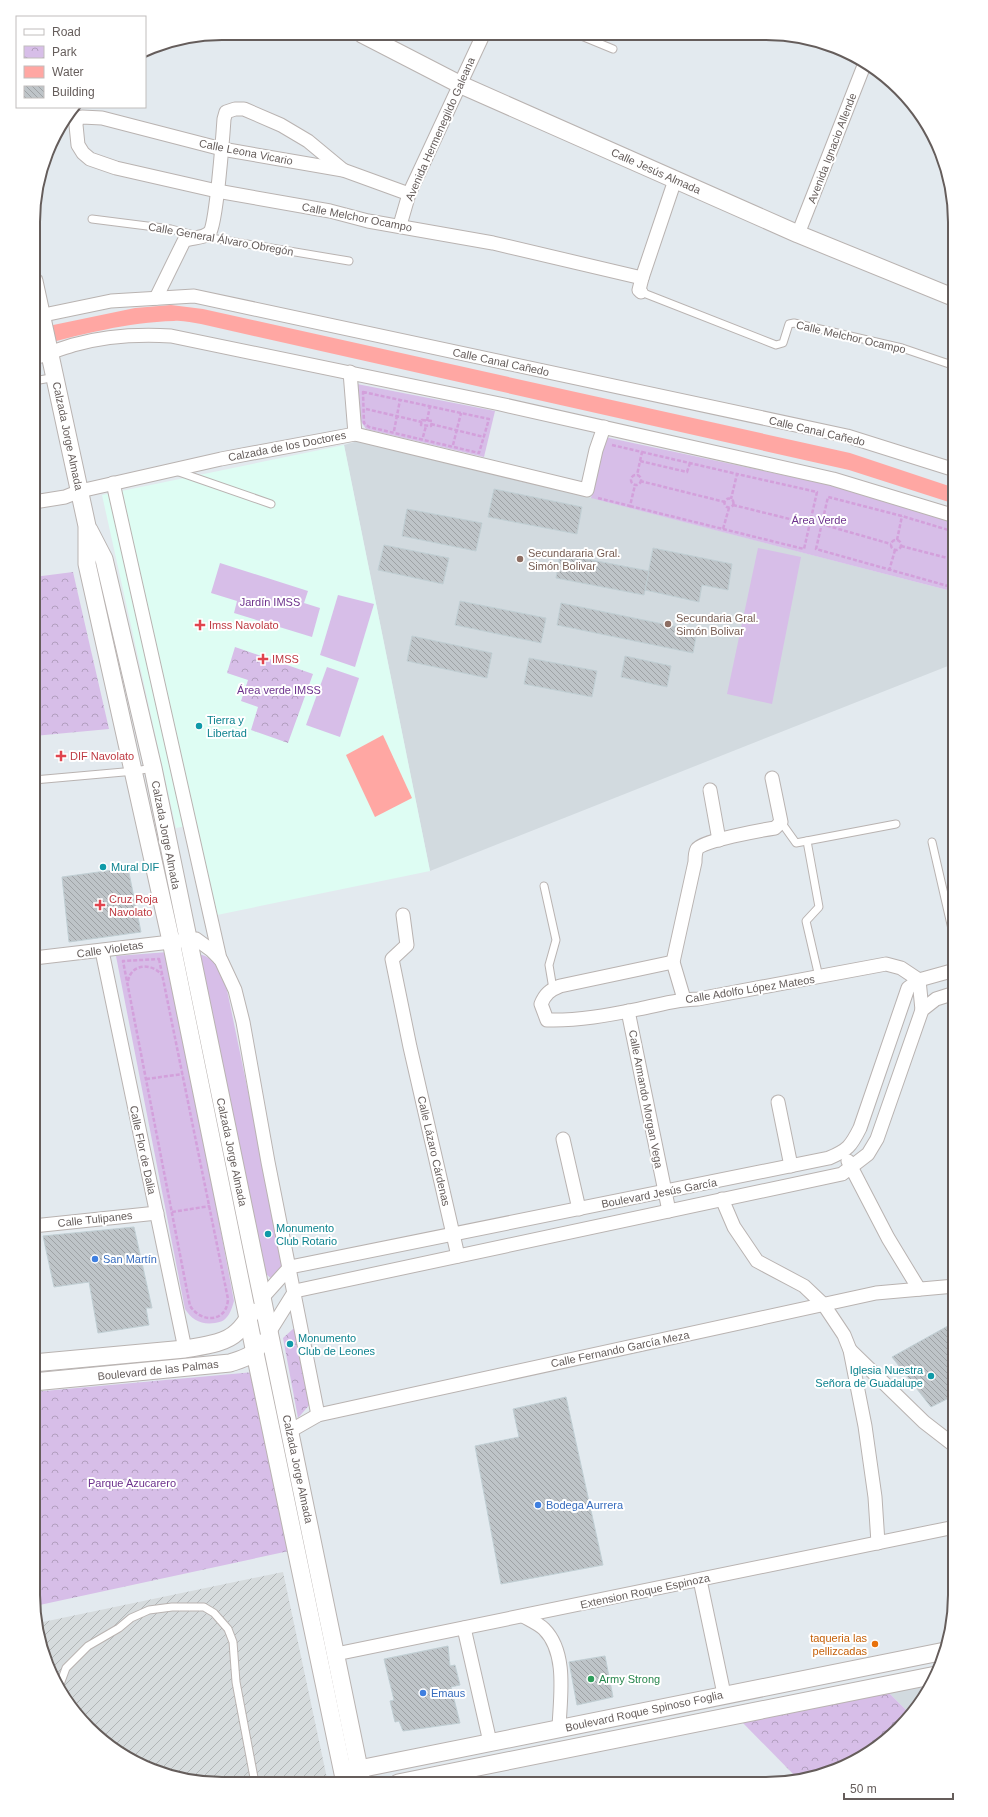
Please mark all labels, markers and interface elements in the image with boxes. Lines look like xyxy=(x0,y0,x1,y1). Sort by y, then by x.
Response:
legend xyxy=(16,16,146,108)
text: Road xyxy=(52,25,81,39)
text: Park xyxy=(52,45,78,59)
street label: Avenida Hermenegildo Galeana xyxy=(403,55,478,203)
text: Water xyxy=(52,65,84,79)
text: Building xyxy=(52,85,95,99)
street label: Avenida Ignacio Allende xyxy=(805,91,859,205)
street label: Calle Leona Vicario xyxy=(198,137,294,167)
street label: Calle Jesús Almada xyxy=(609,146,703,196)
street label: Calle Melchor Ocampo xyxy=(301,200,413,234)
street label: Calle General Álvaro Obregón xyxy=(147,220,295,258)
street label: Calle Melchor Ocampo xyxy=(795,319,907,355)
street label: Calle Canal Cañedo xyxy=(452,346,550,378)
street label: Calzada Jorge Almada xyxy=(51,381,86,492)
street label: Calle Canal Cañedo xyxy=(768,414,866,448)
street label: Calzada de los Doctores xyxy=(227,429,347,463)
park label: Área Verde xyxy=(791,514,847,526)
place label: Secundararia Gral. Simón Bolivar xyxy=(528,547,620,572)
marker: Secundararia Gral. Simón Bolivar xyxy=(515,554,525,564)
park label: Jardín IMSS xyxy=(240,596,300,608)
place label: Secundaria Gral. Simón Bolivar xyxy=(676,612,759,637)
marker: Imss Navolato xyxy=(194,619,206,631)
place label: Imss Navolato xyxy=(209,619,279,631)
marker: Secundaria Gral. Simón Bolivar xyxy=(663,619,673,629)
marker: IMSS xyxy=(257,653,269,665)
place label: IMSS xyxy=(272,653,299,665)
park label: Área verde IMSS xyxy=(237,684,321,696)
place label: Tierra y Libertad xyxy=(207,714,247,739)
marker: Tierra y Libertad xyxy=(194,721,204,731)
marker: DIF Navolato xyxy=(55,750,67,762)
place label: DIF Navolato xyxy=(70,750,134,762)
street label: Calzada Jorge Almada xyxy=(150,780,183,891)
place label: Mural DIF xyxy=(111,861,160,873)
marker: Mural DIF xyxy=(98,862,108,872)
place label: Cruz Roja Navolato xyxy=(109,893,159,918)
marker: Cruz Roja Navolato xyxy=(94,899,106,911)
street label: Calle Violetas xyxy=(76,938,145,960)
street label: Calle Adolfo López Mateos xyxy=(684,973,816,1005)
street label: Calle Armando Morgan Vega xyxy=(627,1029,665,1170)
street label: Calle Lázaro Cárdenas xyxy=(415,1095,453,1208)
street label: Calzada Jorge Almada xyxy=(215,1097,250,1208)
street label: Calle Flor de Dalia xyxy=(128,1104,158,1196)
street label: Boulevard Jesús García xyxy=(600,1176,719,1210)
street label: Calle Tulipanes xyxy=(57,1209,134,1229)
place label: Monumento Club Rotario xyxy=(276,1222,337,1247)
marker: Monumento Club Rotario xyxy=(263,1229,273,1239)
place label: San Martín xyxy=(103,1253,157,1265)
marker: San Martín xyxy=(90,1254,100,1264)
street label: Calle Fernando García Meza xyxy=(550,1328,691,1370)
place label: Monumento Club de Leones xyxy=(298,1332,376,1357)
marker: Monumento Club de Leones xyxy=(285,1339,295,1349)
street label: Boulevard de las Palmas xyxy=(97,1358,220,1382)
place label: Iglesia Nuestra Señora de Guadalupe xyxy=(815,1364,924,1389)
marker: Iglesia Nuestra Señora de Guadalupe xyxy=(926,1371,936,1381)
street label: Calzada Jorge Almada xyxy=(281,1414,316,1525)
park label: Parque Azucarero xyxy=(88,1477,176,1489)
place label: Bodega Aurrera xyxy=(546,1499,624,1511)
marker: Bodega Aurrera xyxy=(533,1500,543,1510)
street label: Extension Roque Espinoza xyxy=(579,1571,712,1611)
place label: taqueria las pellizcadas xyxy=(810,1632,867,1657)
marker: taqueria las pellizcadas xyxy=(870,1639,880,1649)
place label: Army Strong xyxy=(599,1673,660,1685)
marker: Army Strong xyxy=(586,1674,596,1684)
place label: Emaus xyxy=(431,1687,466,1699)
marker: Emaus xyxy=(418,1688,428,1698)
street label: Boulevard Roque Spinoso Foglia xyxy=(564,1688,725,1734)
scale bar xyxy=(844,1775,953,1801)
text: 50 m xyxy=(850,1782,877,1796)

